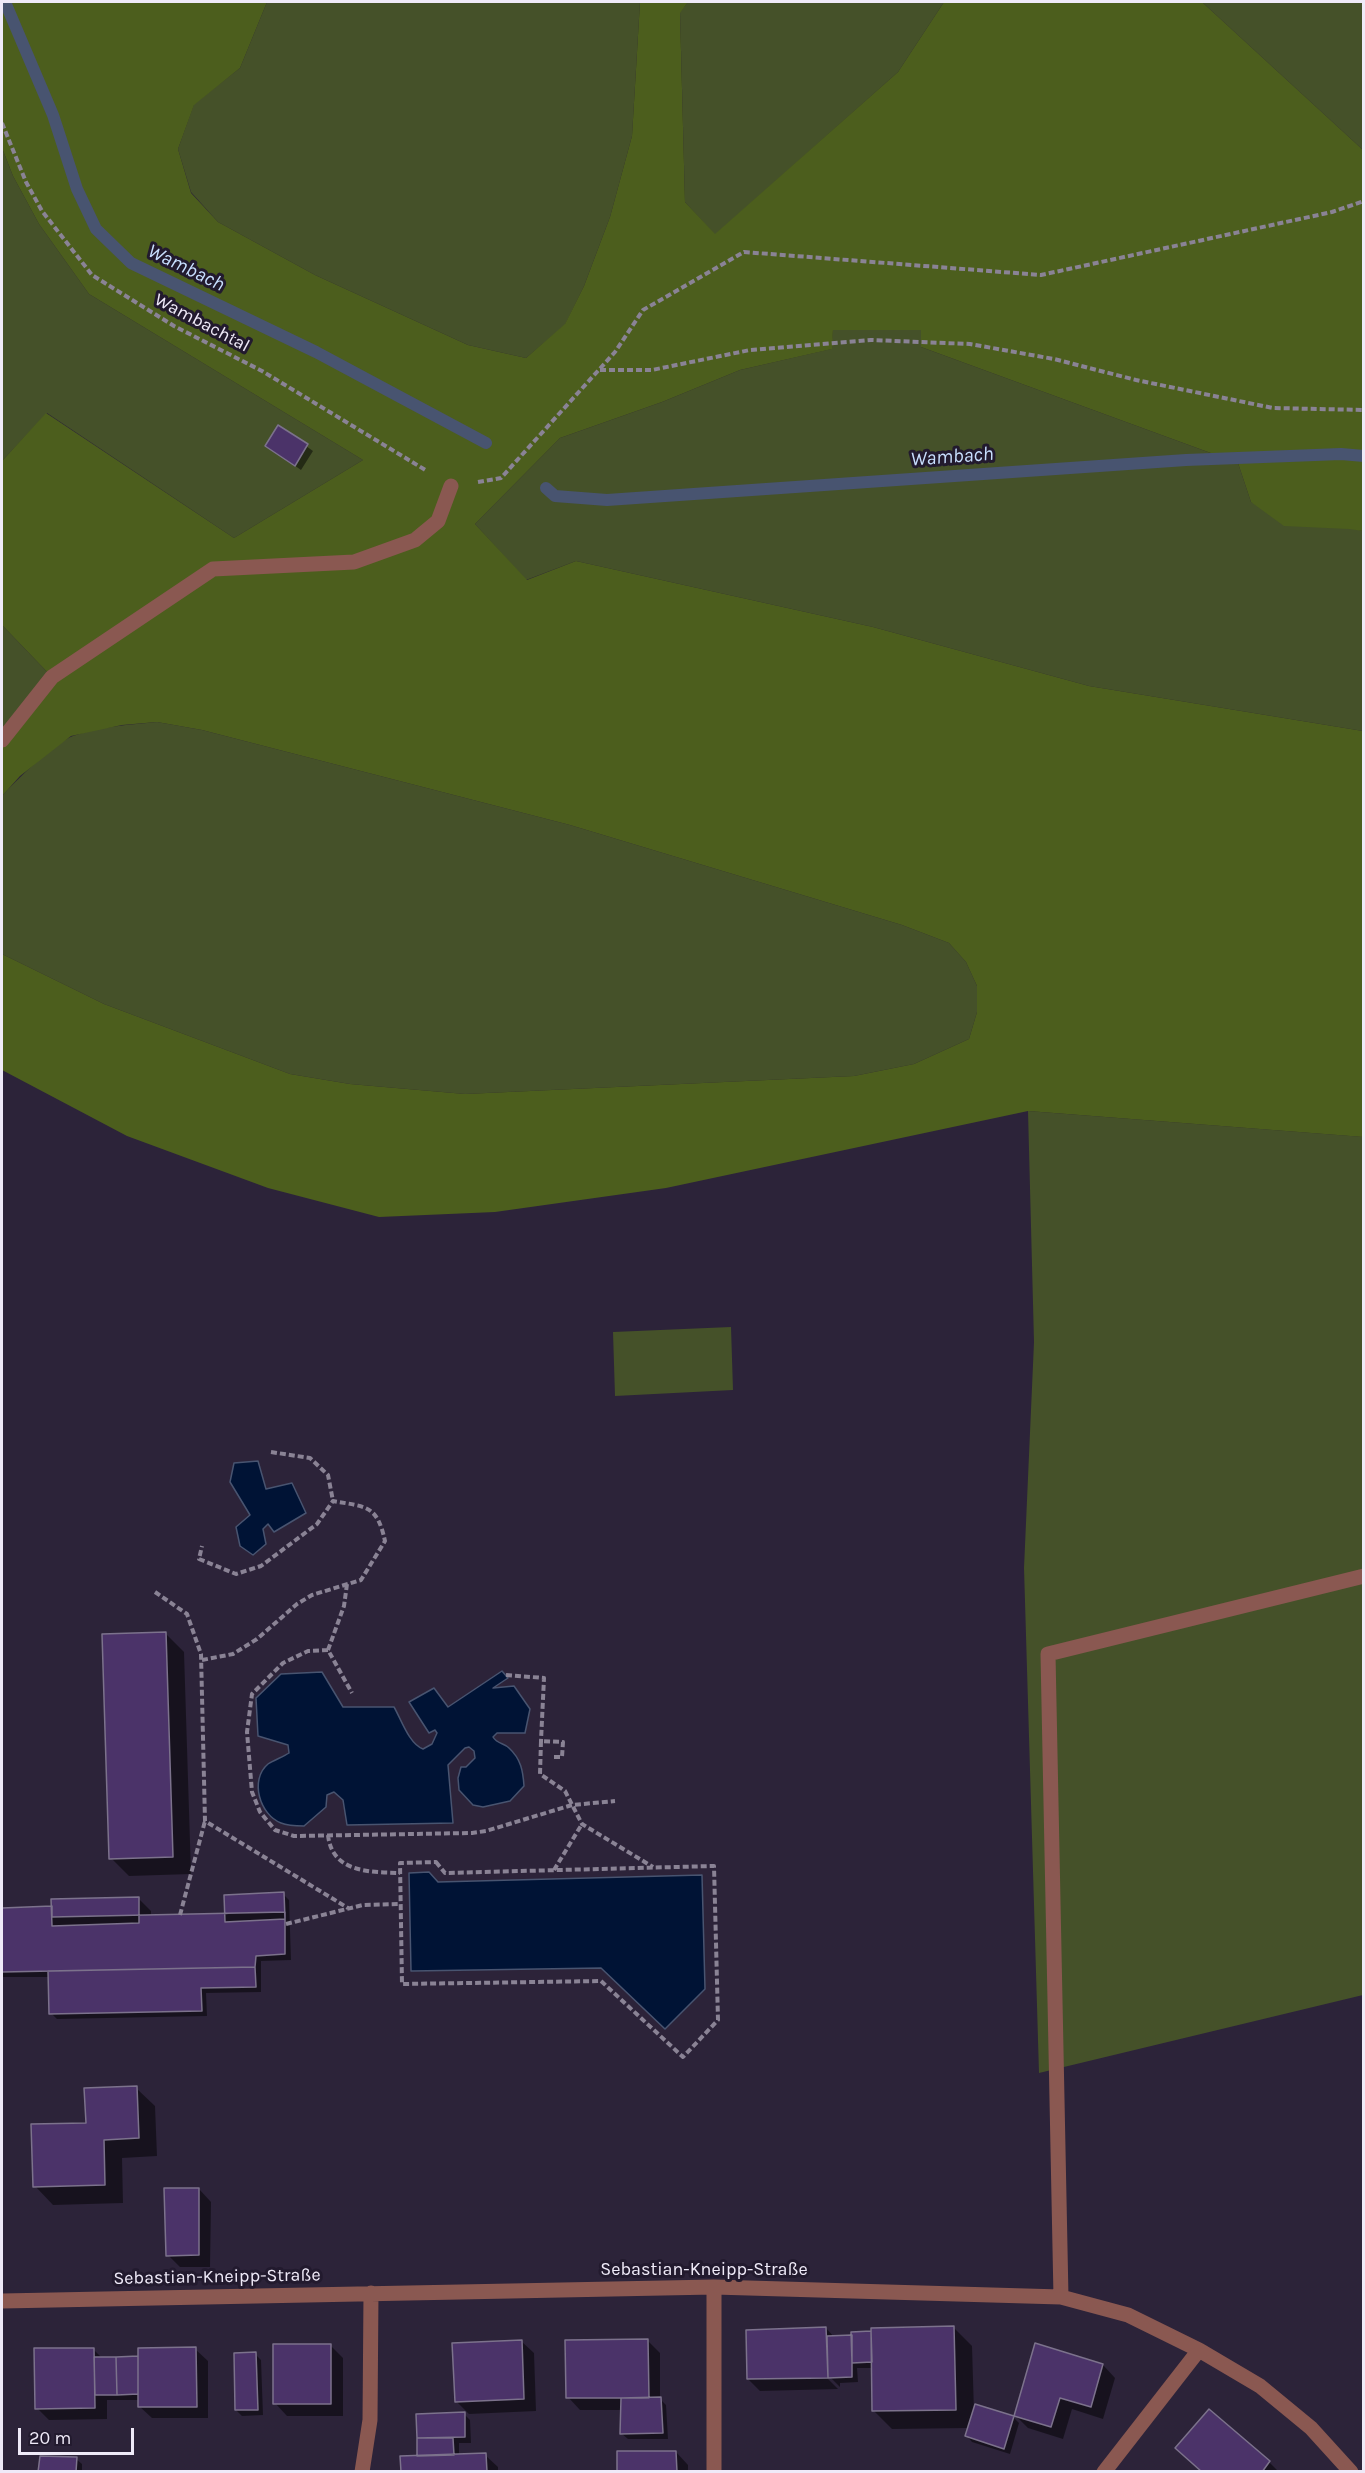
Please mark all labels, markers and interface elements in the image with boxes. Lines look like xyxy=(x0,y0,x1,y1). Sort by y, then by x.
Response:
water label: Wambach xyxy=(143,239,229,297)
street label: Wambachtal xyxy=(151,289,253,357)
water label: Wambach xyxy=(910,442,994,472)
street label: Sebastian-Kneipp-Straße xyxy=(600,2259,808,2281)
street label: Sebastian-Kneipp-Straße xyxy=(113,2264,321,2290)
scale bar xyxy=(21,2416,136,2454)
text: 20 m xyxy=(29,2427,71,2449)

